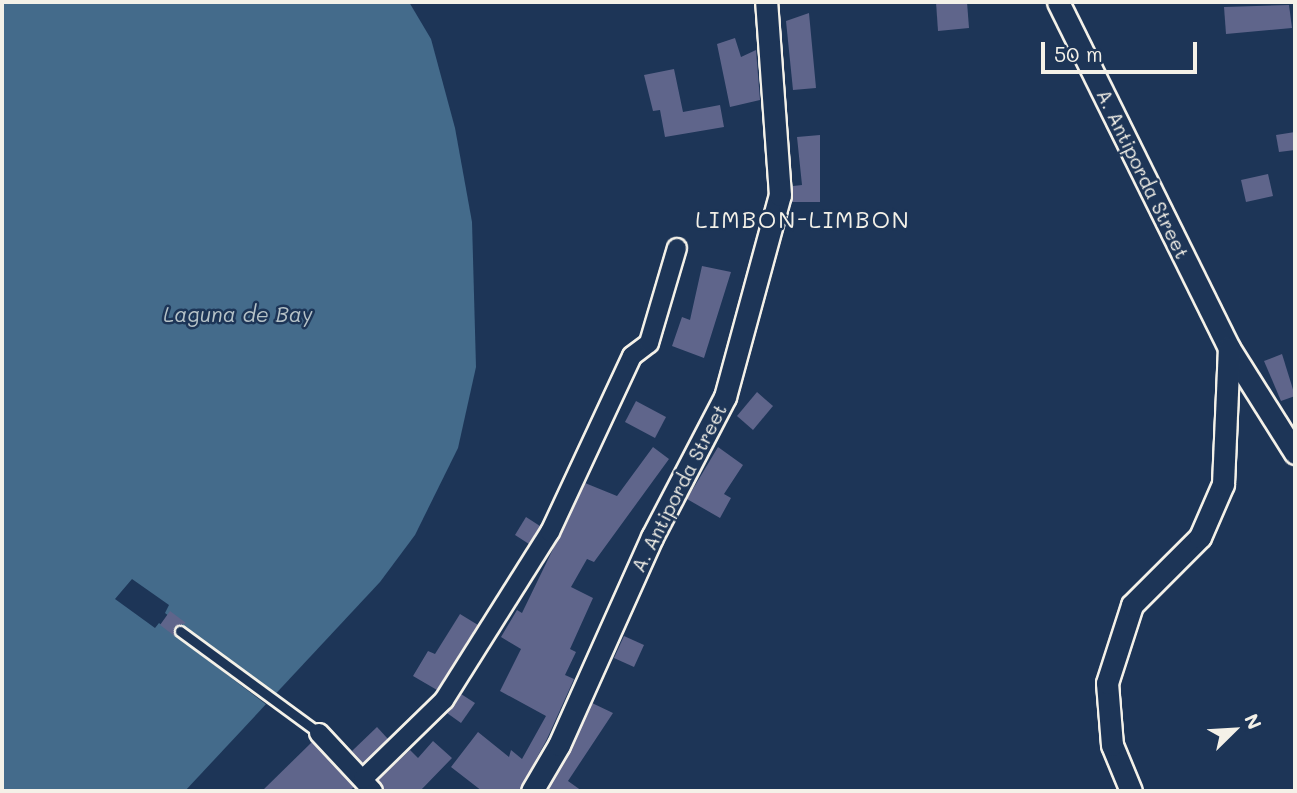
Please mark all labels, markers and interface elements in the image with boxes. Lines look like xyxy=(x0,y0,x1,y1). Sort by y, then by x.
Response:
scale bar xyxy=(1045,28,1201,72)
text: 50 m xyxy=(1054,40,1103,67)
street label: A. Antiporda Street xyxy=(1092,86,1194,262)
district label: LIMBON-LIMBON xyxy=(697,205,909,233)
water label: Laguna de Bay xyxy=(163,301,313,327)
street label: A. Antiporda Street xyxy=(627,400,731,576)
north arrow xyxy=(1199,695,1269,765)
text: N xyxy=(1239,710,1268,733)

